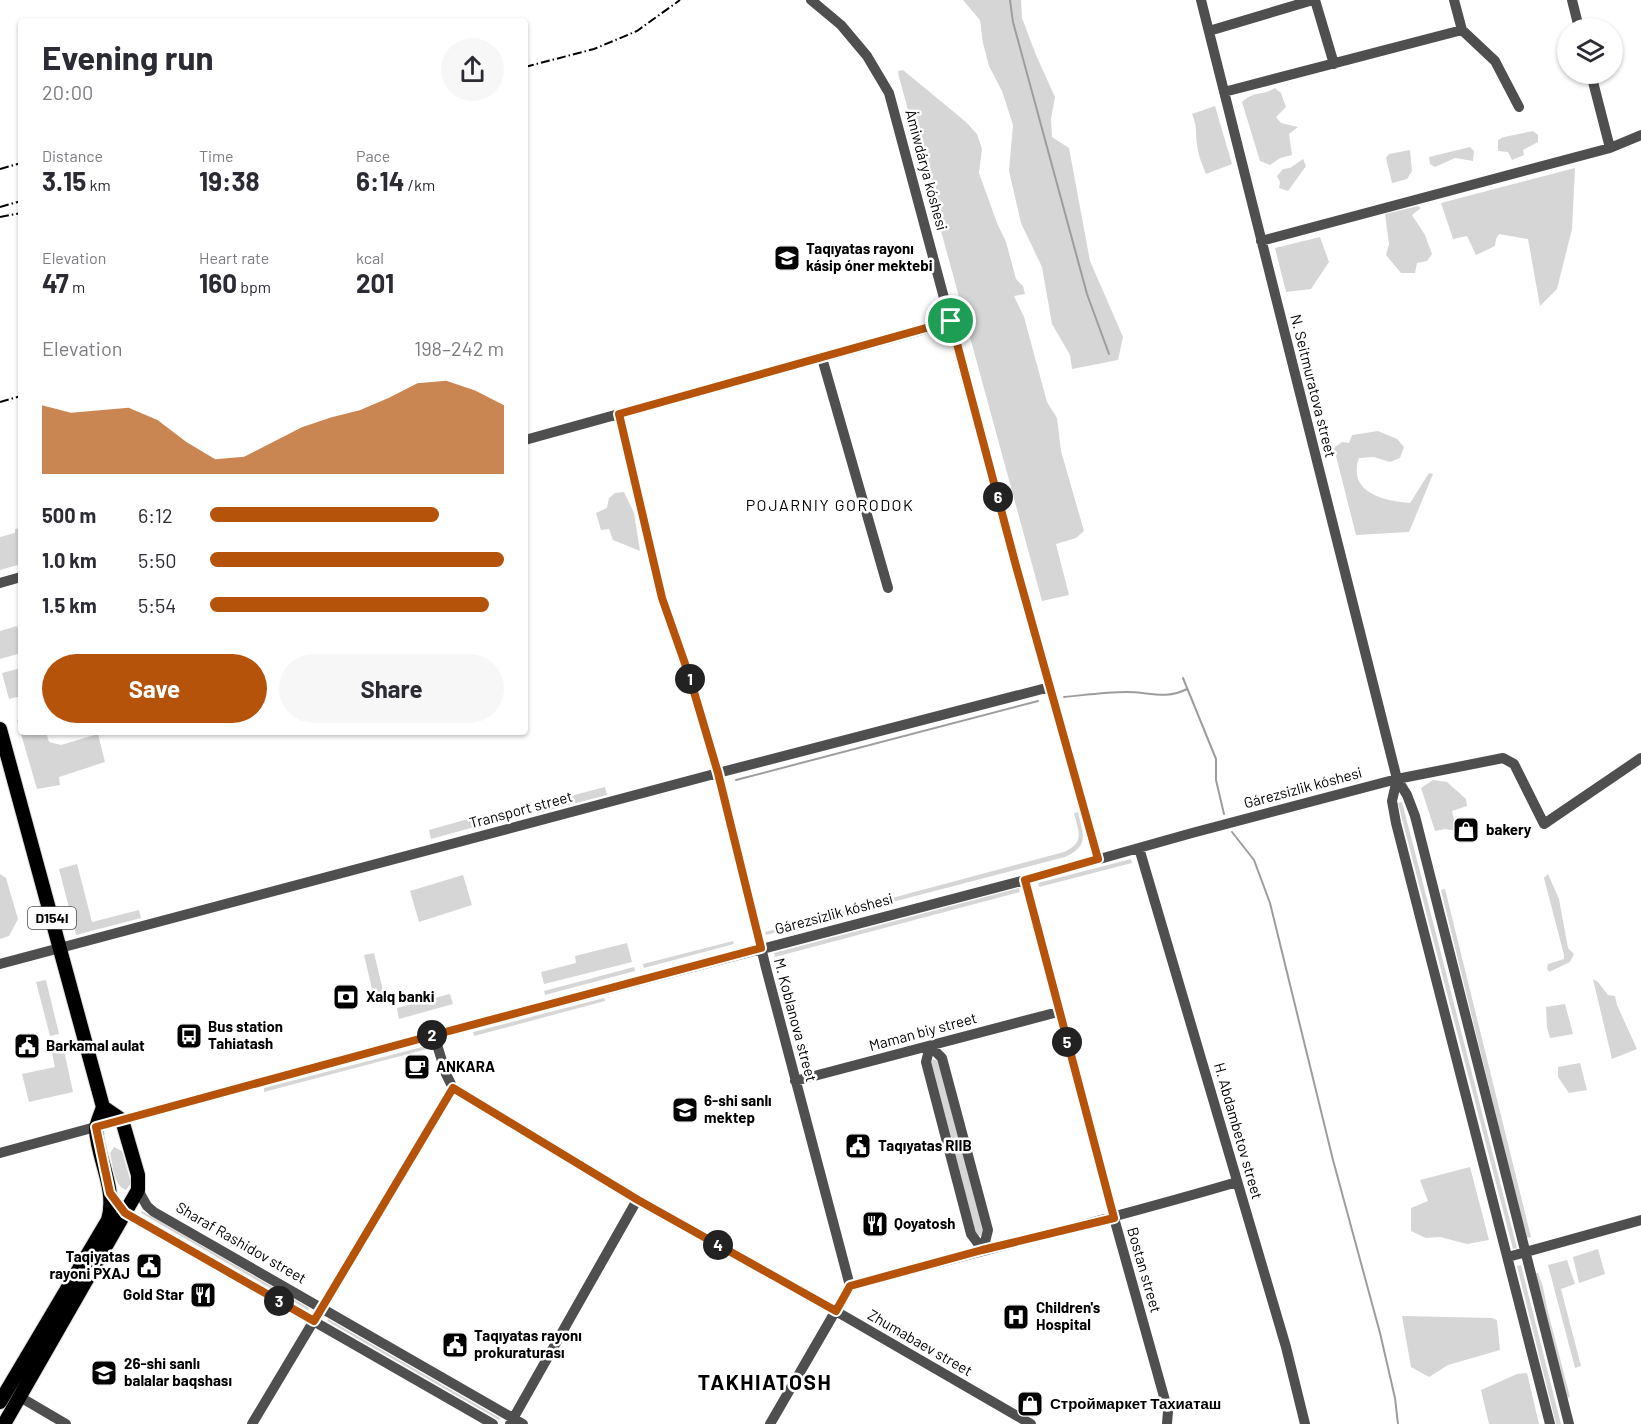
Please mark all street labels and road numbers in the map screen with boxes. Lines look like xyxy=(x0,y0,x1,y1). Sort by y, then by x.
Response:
street label: Ámiwdárya kóshesi xyxy=(902,107,952,232)
street label: N. Seitmuratova street xyxy=(1287,312,1340,459)
street label: Gárezsizlik kóshesi xyxy=(1242,763,1364,811)
street label: Transport street xyxy=(467,787,574,831)
street label: Gárezsizlik kóshesi xyxy=(773,889,895,937)
road number: D154l xyxy=(28,907,76,929)
street label: M. Koblanova street xyxy=(771,956,821,1083)
street label: Maman biy street xyxy=(867,1008,979,1054)
street label: H. Abdambetov street xyxy=(1211,1060,1267,1201)
street label: Sharaf Rashidov street xyxy=(173,1197,310,1287)
street label: Bostan street xyxy=(1124,1225,1166,1315)
street label: Zhumabaev street xyxy=(865,1305,976,1379)

